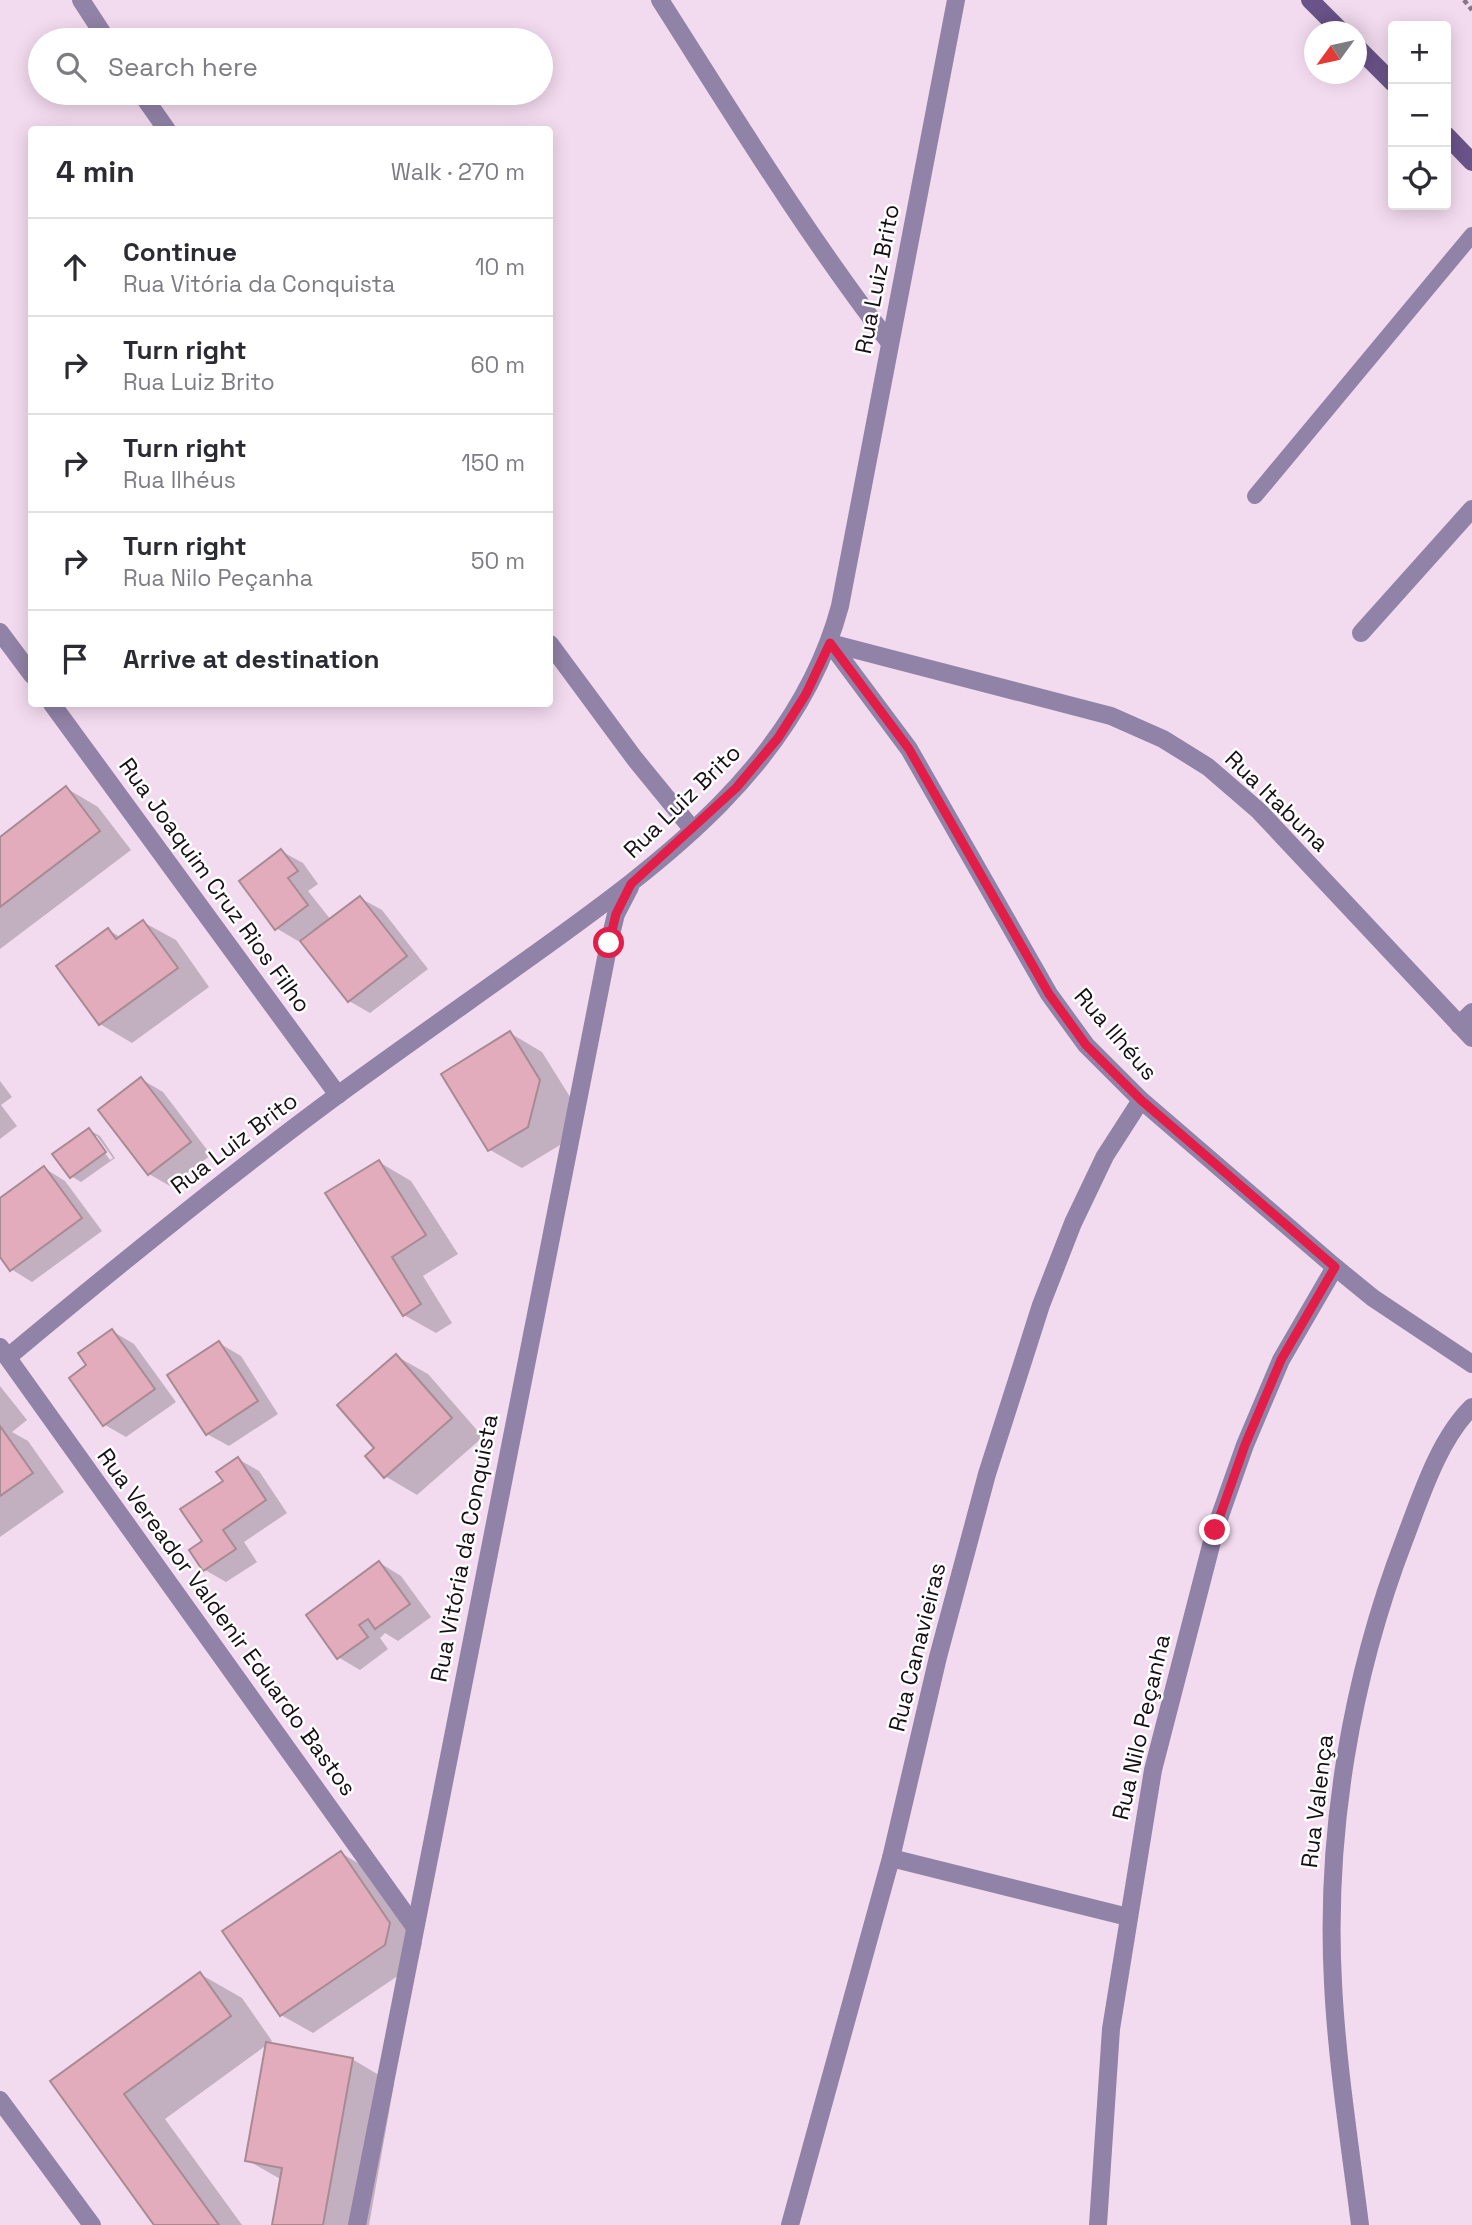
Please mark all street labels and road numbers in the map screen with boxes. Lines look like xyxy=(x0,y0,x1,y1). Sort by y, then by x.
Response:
street label: Rua Luiz Brito xyxy=(848,202,906,356)
street label: Rua Luiz Brito xyxy=(617,738,747,864)
street label: Rua Itabuna xyxy=(1219,744,1335,858)
street label: Rua Joaquim Cruz Rios Filho xyxy=(112,752,318,1018)
street label: Rua Ilhéus xyxy=(1068,982,1164,1086)
street label: Rua Luiz Brito xyxy=(164,1085,304,1201)
street label: Rua Vitória da Conquista xyxy=(423,1412,505,1684)
street label: Rua Vereador Valdenir Eduardo Bastos xyxy=(91,1442,363,1802)
street label: Rua Canavieiras xyxy=(881,1559,953,1735)
street label: Rua Nilo Peçanha xyxy=(1105,1631,1177,1823)
street label: Rua Valença xyxy=(1294,1732,1340,1870)

